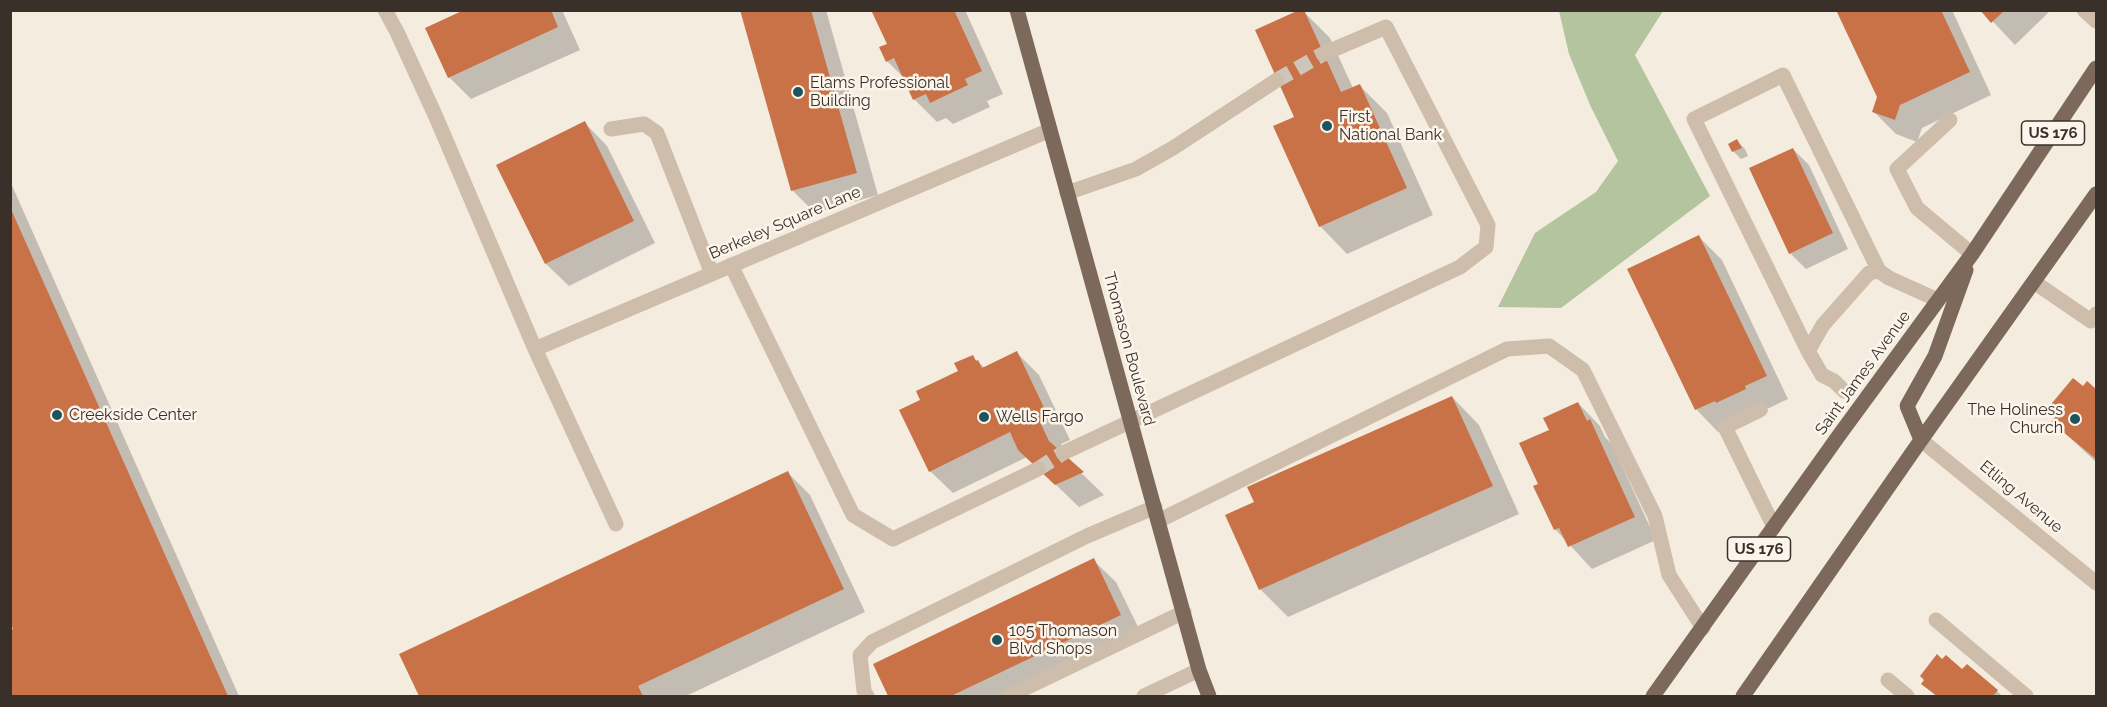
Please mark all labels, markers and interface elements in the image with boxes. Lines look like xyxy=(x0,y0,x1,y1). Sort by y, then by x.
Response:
place label: Elams Professional Building xyxy=(810,73,949,111)
marker: Elams Professional Building xyxy=(791,85,805,99)
place label: First National Bank xyxy=(1339,107,1442,145)
marker: First National Bank xyxy=(1320,119,1334,133)
road number: US 176 xyxy=(2022,121,2084,145)
street label: Berkeley Square Lane xyxy=(706,182,864,264)
street label: Thomason Boulevard xyxy=(1099,270,1159,428)
street label: Saint James Avenue xyxy=(1811,307,1915,439)
place label: The Holiness Church xyxy=(1967,400,2063,438)
place label: Creekside Center xyxy=(69,405,197,425)
place label: Wells Fargo xyxy=(996,407,1083,427)
marker: Creekside Center xyxy=(50,408,64,422)
marker: Wells Fargo xyxy=(977,410,991,424)
marker: The Holiness Church xyxy=(2068,412,2082,426)
street label: Etling Avenue xyxy=(1976,457,2066,537)
road number: US 176 xyxy=(1728,537,1790,561)
place label: 105 Thomason Blvd Shops xyxy=(1009,621,1117,659)
marker: 105 Thomason Blvd Shops xyxy=(990,633,1004,647)

